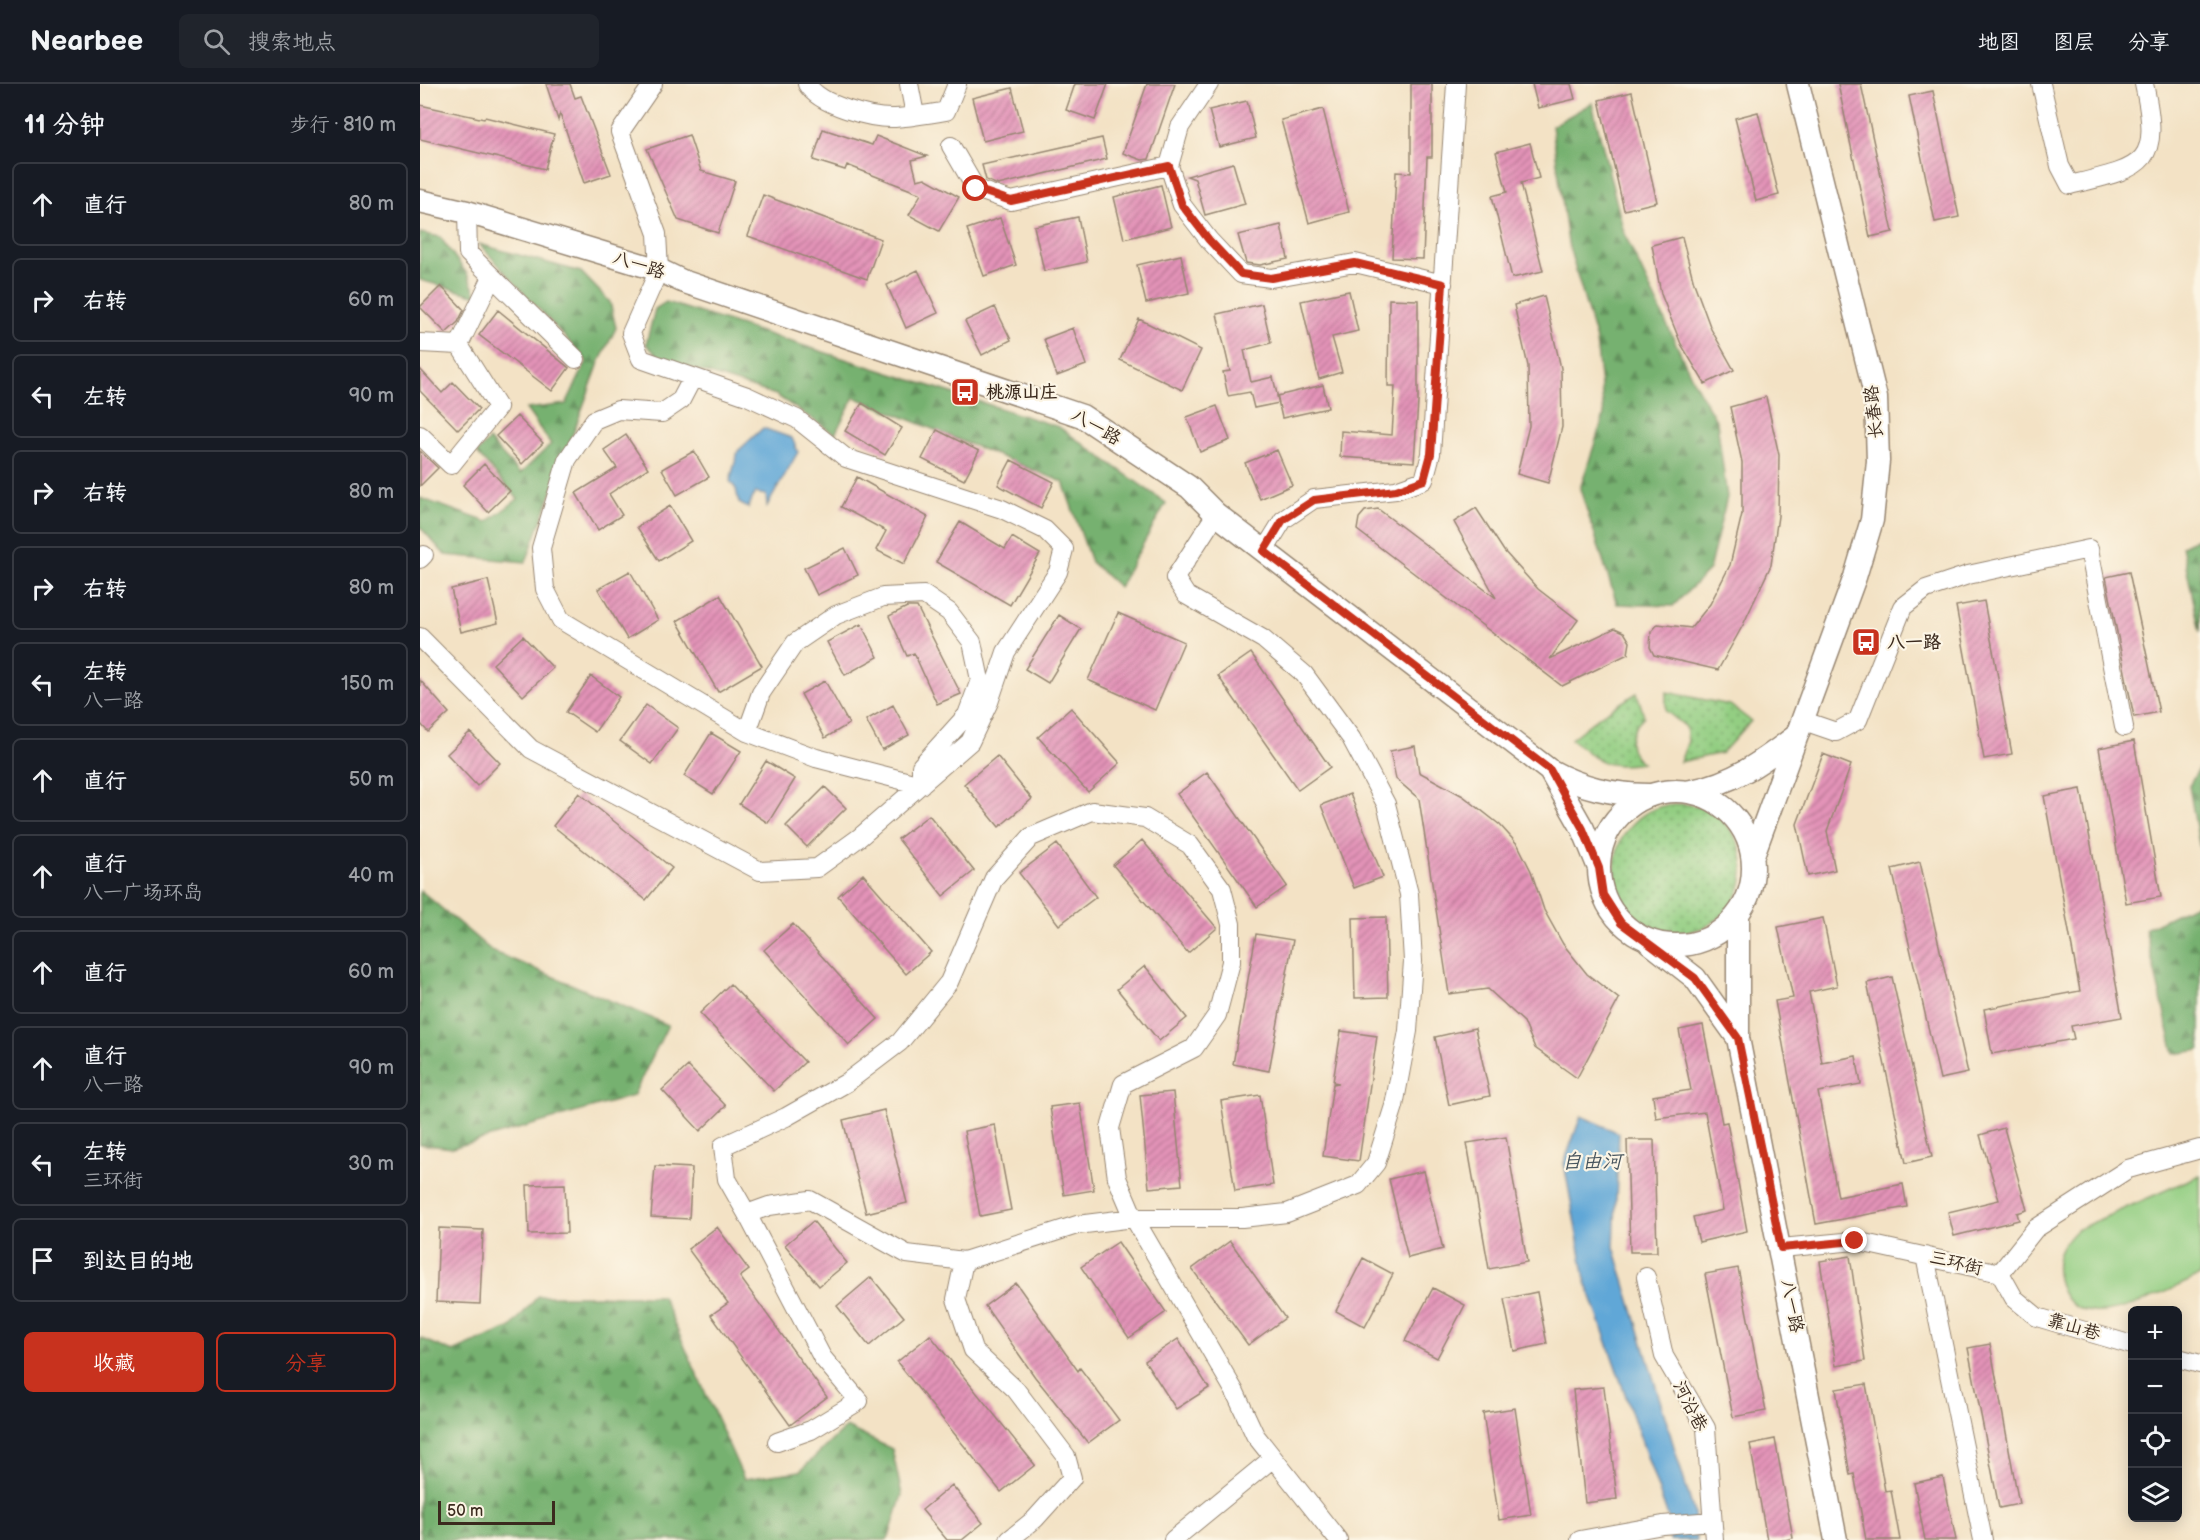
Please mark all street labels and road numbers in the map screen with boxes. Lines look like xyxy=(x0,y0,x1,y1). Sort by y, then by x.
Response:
street label: 八一路 xyxy=(610,247,668,283)
street label: 长春路 xyxy=(1861,384,1887,440)
street label: 八一路 xyxy=(1067,404,1125,450)
street label: 三环街 xyxy=(1927,1247,1985,1279)
street label: 八一路 xyxy=(1777,1277,1807,1335)
street label: 靠山巷 xyxy=(2045,1309,2103,1345)
street label: 河沿巷 xyxy=(1668,1377,1712,1435)

